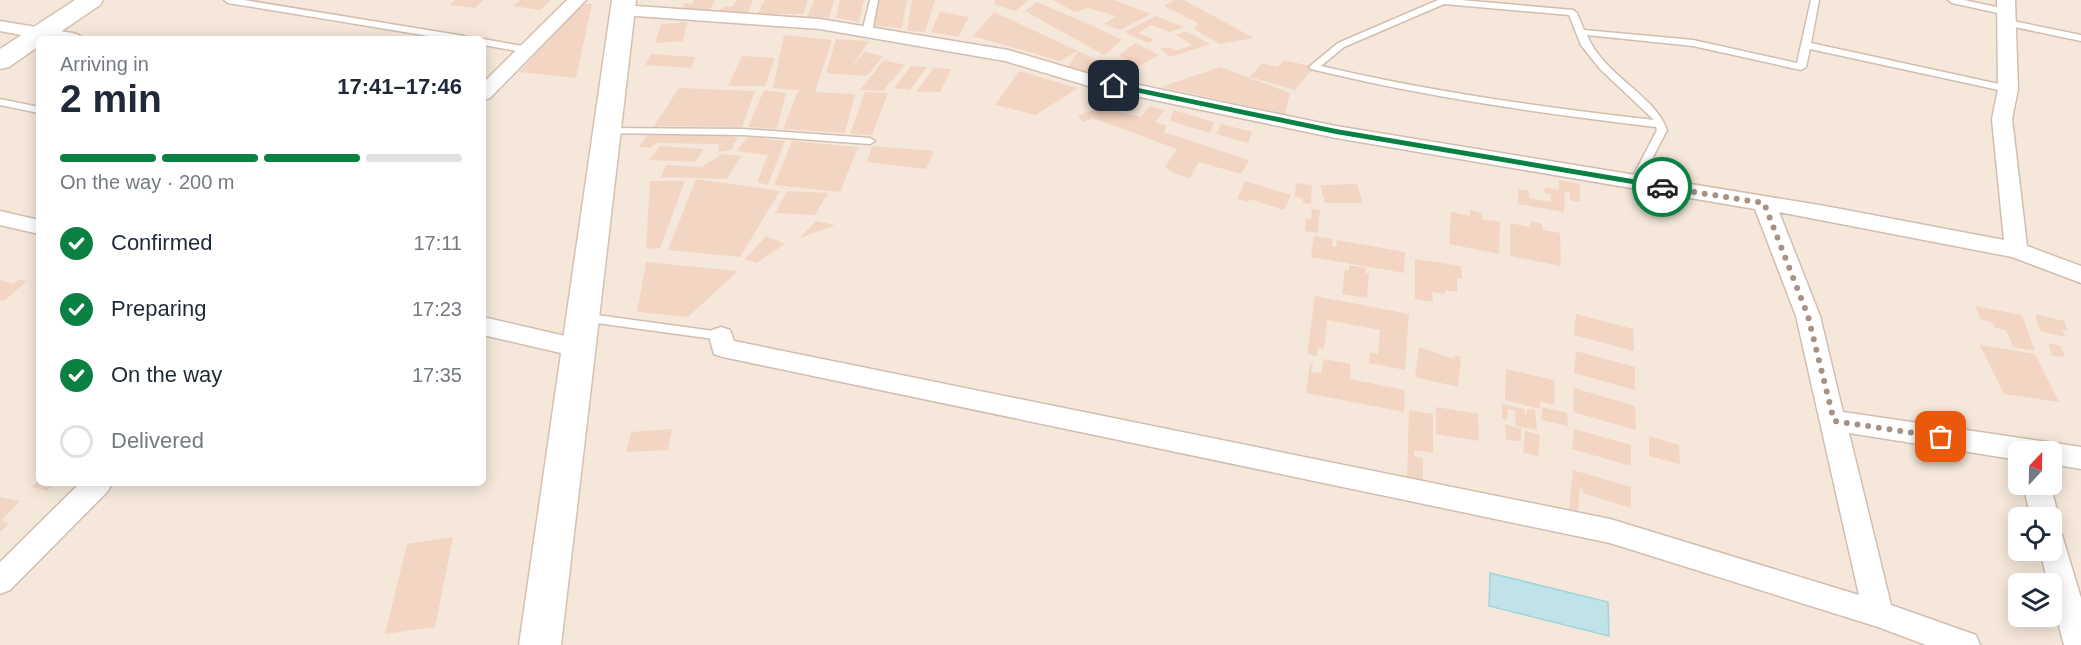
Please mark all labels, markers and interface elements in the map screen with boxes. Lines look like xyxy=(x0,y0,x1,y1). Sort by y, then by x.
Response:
text: Arriving in xyxy=(60,53,149,75)
pin xyxy=(1088,60,1139,111)
icon: home xyxy=(1097,69,1130,102)
text: 17:41–17:46 xyxy=(337,74,462,99)
text: 2 min xyxy=(60,77,162,120)
courier xyxy=(1632,157,1692,217)
text: On the way · 200 m xyxy=(60,171,235,193)
icon: car xyxy=(1646,171,1679,204)
icon: check xyxy=(60,227,93,260)
text: Confirmed xyxy=(111,230,212,255)
text: 17:11 xyxy=(413,232,462,254)
icon: check xyxy=(60,293,93,326)
text: Preparing xyxy=(111,296,206,321)
text: 17:23 xyxy=(412,298,462,320)
icon: check xyxy=(60,359,93,392)
text: On the way xyxy=(111,362,222,387)
text: 17:35 xyxy=(412,364,462,386)
pin xyxy=(1915,411,1966,462)
icon: bag xyxy=(1924,420,1957,453)
text: Delivered xyxy=(111,428,204,453)
north arrow xyxy=(2008,441,2062,495)
map controls xyxy=(2008,441,2062,627)
button: locate xyxy=(2008,507,2062,561)
button: layers xyxy=(2008,573,2062,627)

